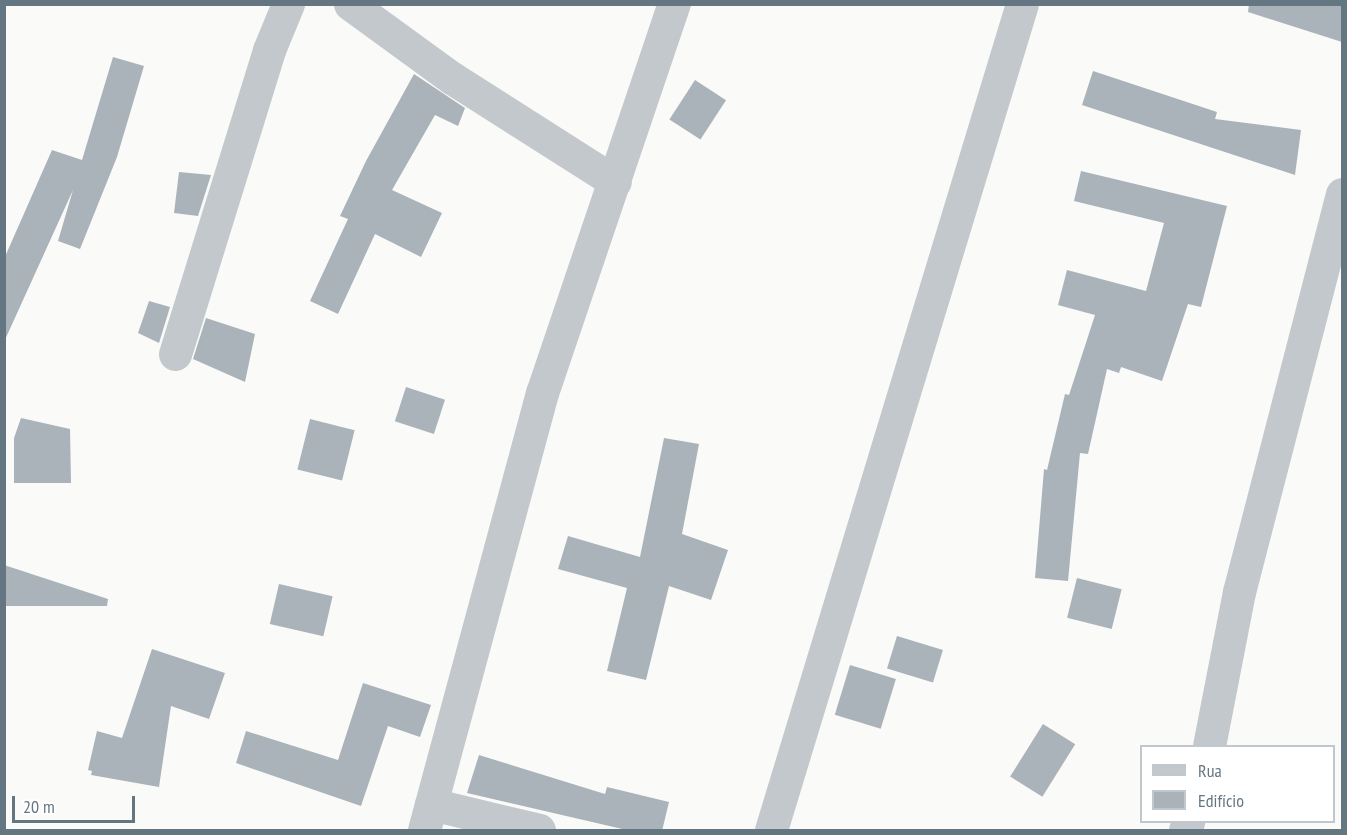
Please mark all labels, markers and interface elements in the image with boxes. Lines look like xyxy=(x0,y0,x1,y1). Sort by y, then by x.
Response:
legend xyxy=(1140,745,1335,823)
text: Rua xyxy=(1198,759,1222,782)
scale bar xyxy=(15,784,138,822)
text: Edifício xyxy=(1198,789,1244,812)
text: 20 m xyxy=(23,795,55,818)

